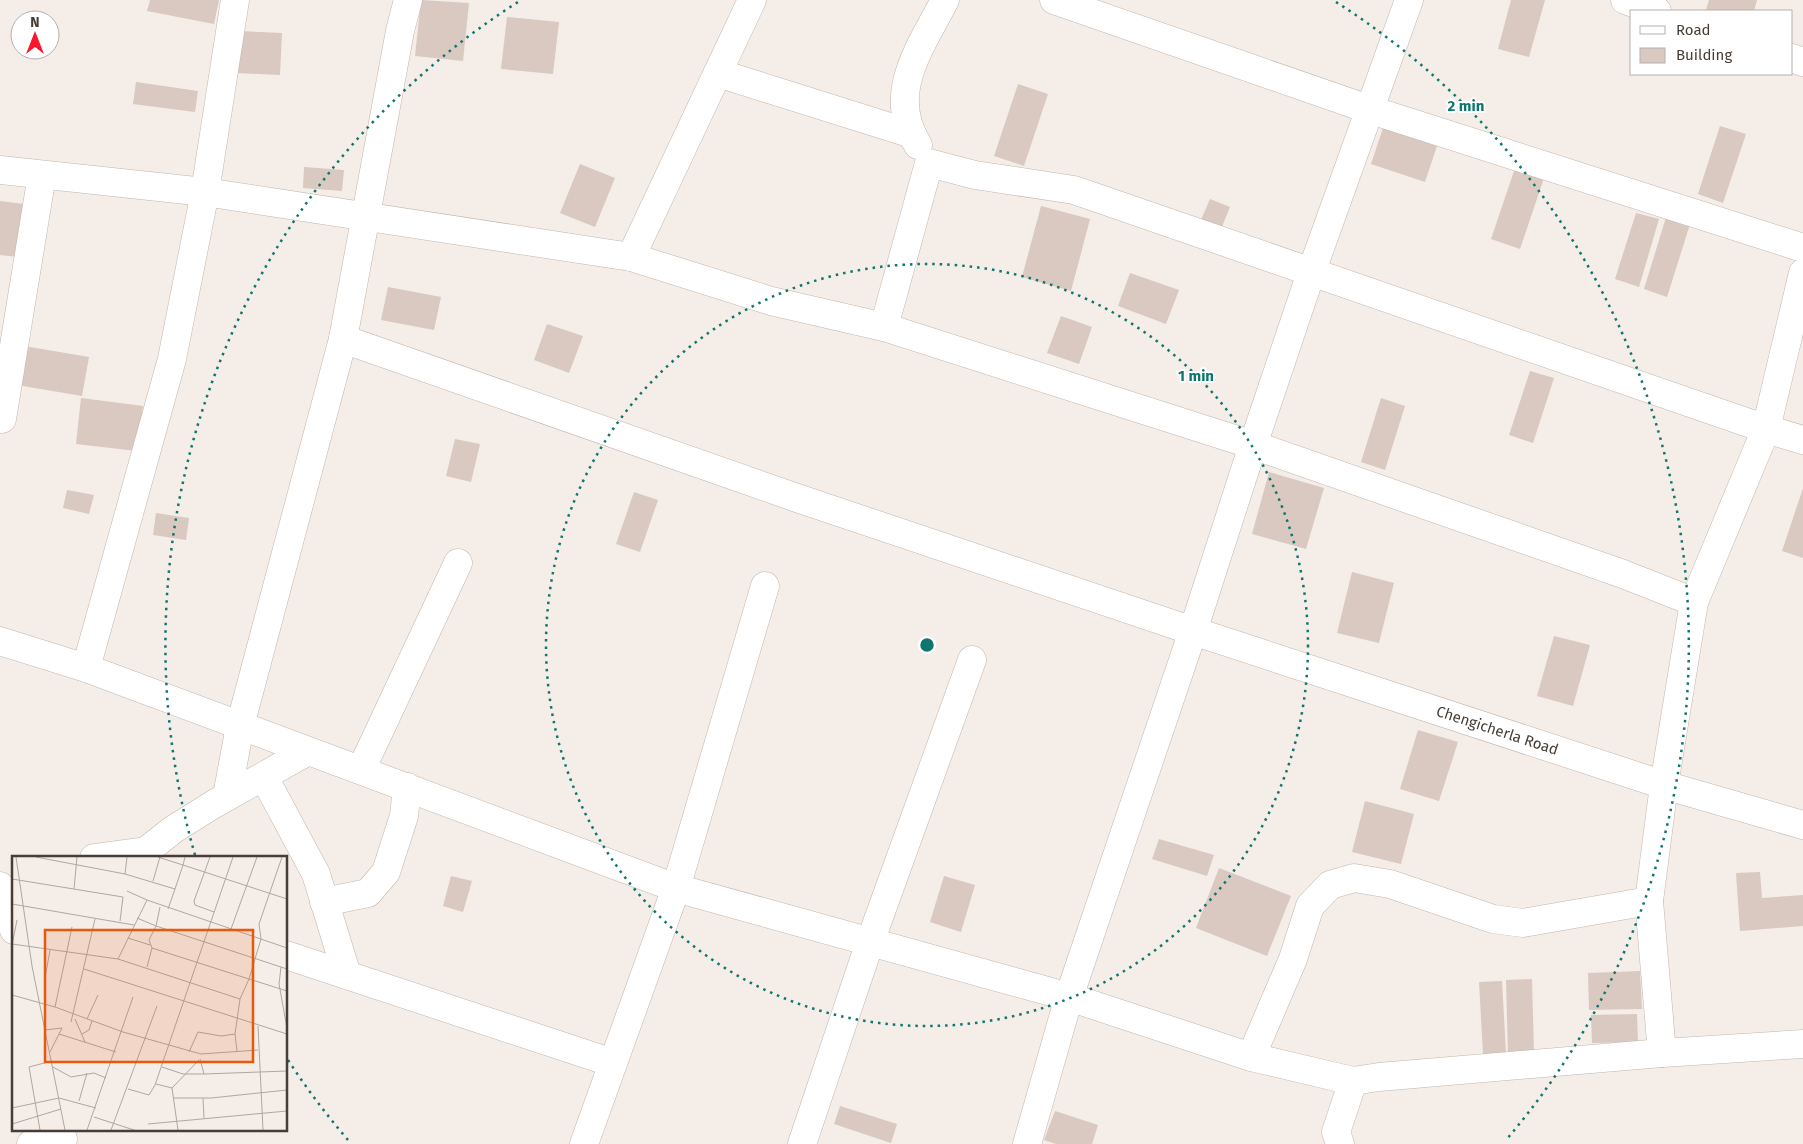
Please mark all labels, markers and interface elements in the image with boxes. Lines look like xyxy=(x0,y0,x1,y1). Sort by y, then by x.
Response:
north arrow xyxy=(10,10,60,60)
legend xyxy=(1630,10,1793,75)
text: N xyxy=(30,14,40,31)
text: Road xyxy=(1676,21,1711,39)
text: Building xyxy=(1676,46,1732,64)
text: 2 min xyxy=(1448,97,1484,115)
text: 1 min xyxy=(1178,367,1214,385)
centre of rings xyxy=(918,636,936,654)
street label: Chengicherla Road xyxy=(1434,702,1561,759)
inset map xyxy=(12,856,288,1132)

